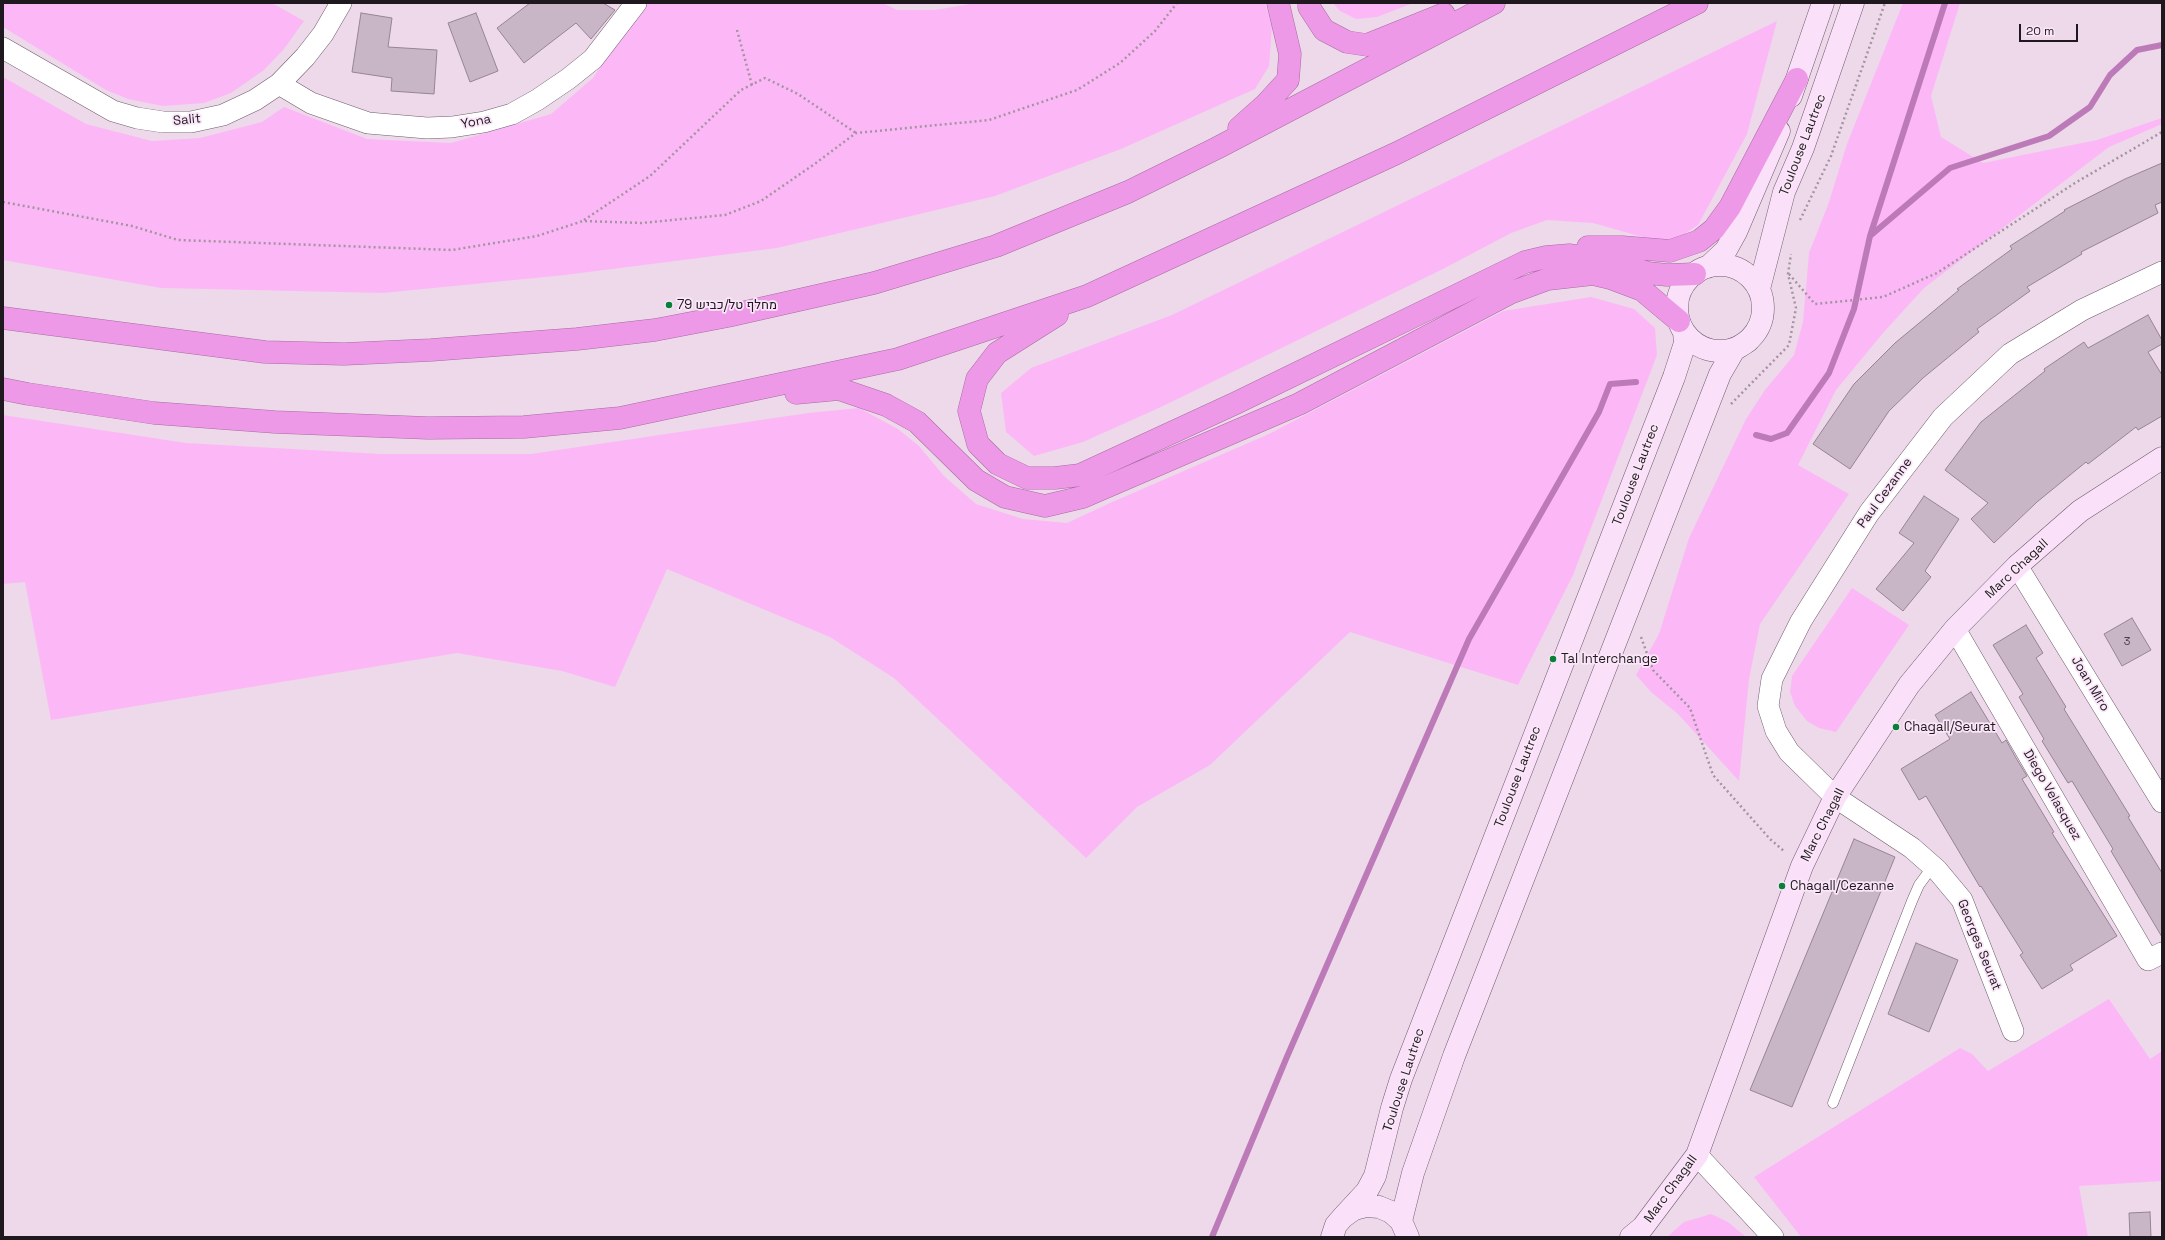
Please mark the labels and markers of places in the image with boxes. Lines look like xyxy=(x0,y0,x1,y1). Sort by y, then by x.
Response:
place label: מחלף טל/כביש 79 xyxy=(677,297,777,313)
marker: מחלף טל/כביש 79 xyxy=(664,300,674,310)
place label: Tal Interchange xyxy=(1561,651,1658,667)
marker: Tal Interchange xyxy=(1548,654,1558,664)
place label: Chagall/Seurat xyxy=(1904,719,1996,735)
marker: Chagall/Seurat xyxy=(1891,722,1901,732)
place label: Chagall/Cezanne xyxy=(1790,878,1894,894)
marker: Chagall/Cezanne xyxy=(1777,881,1787,891)

